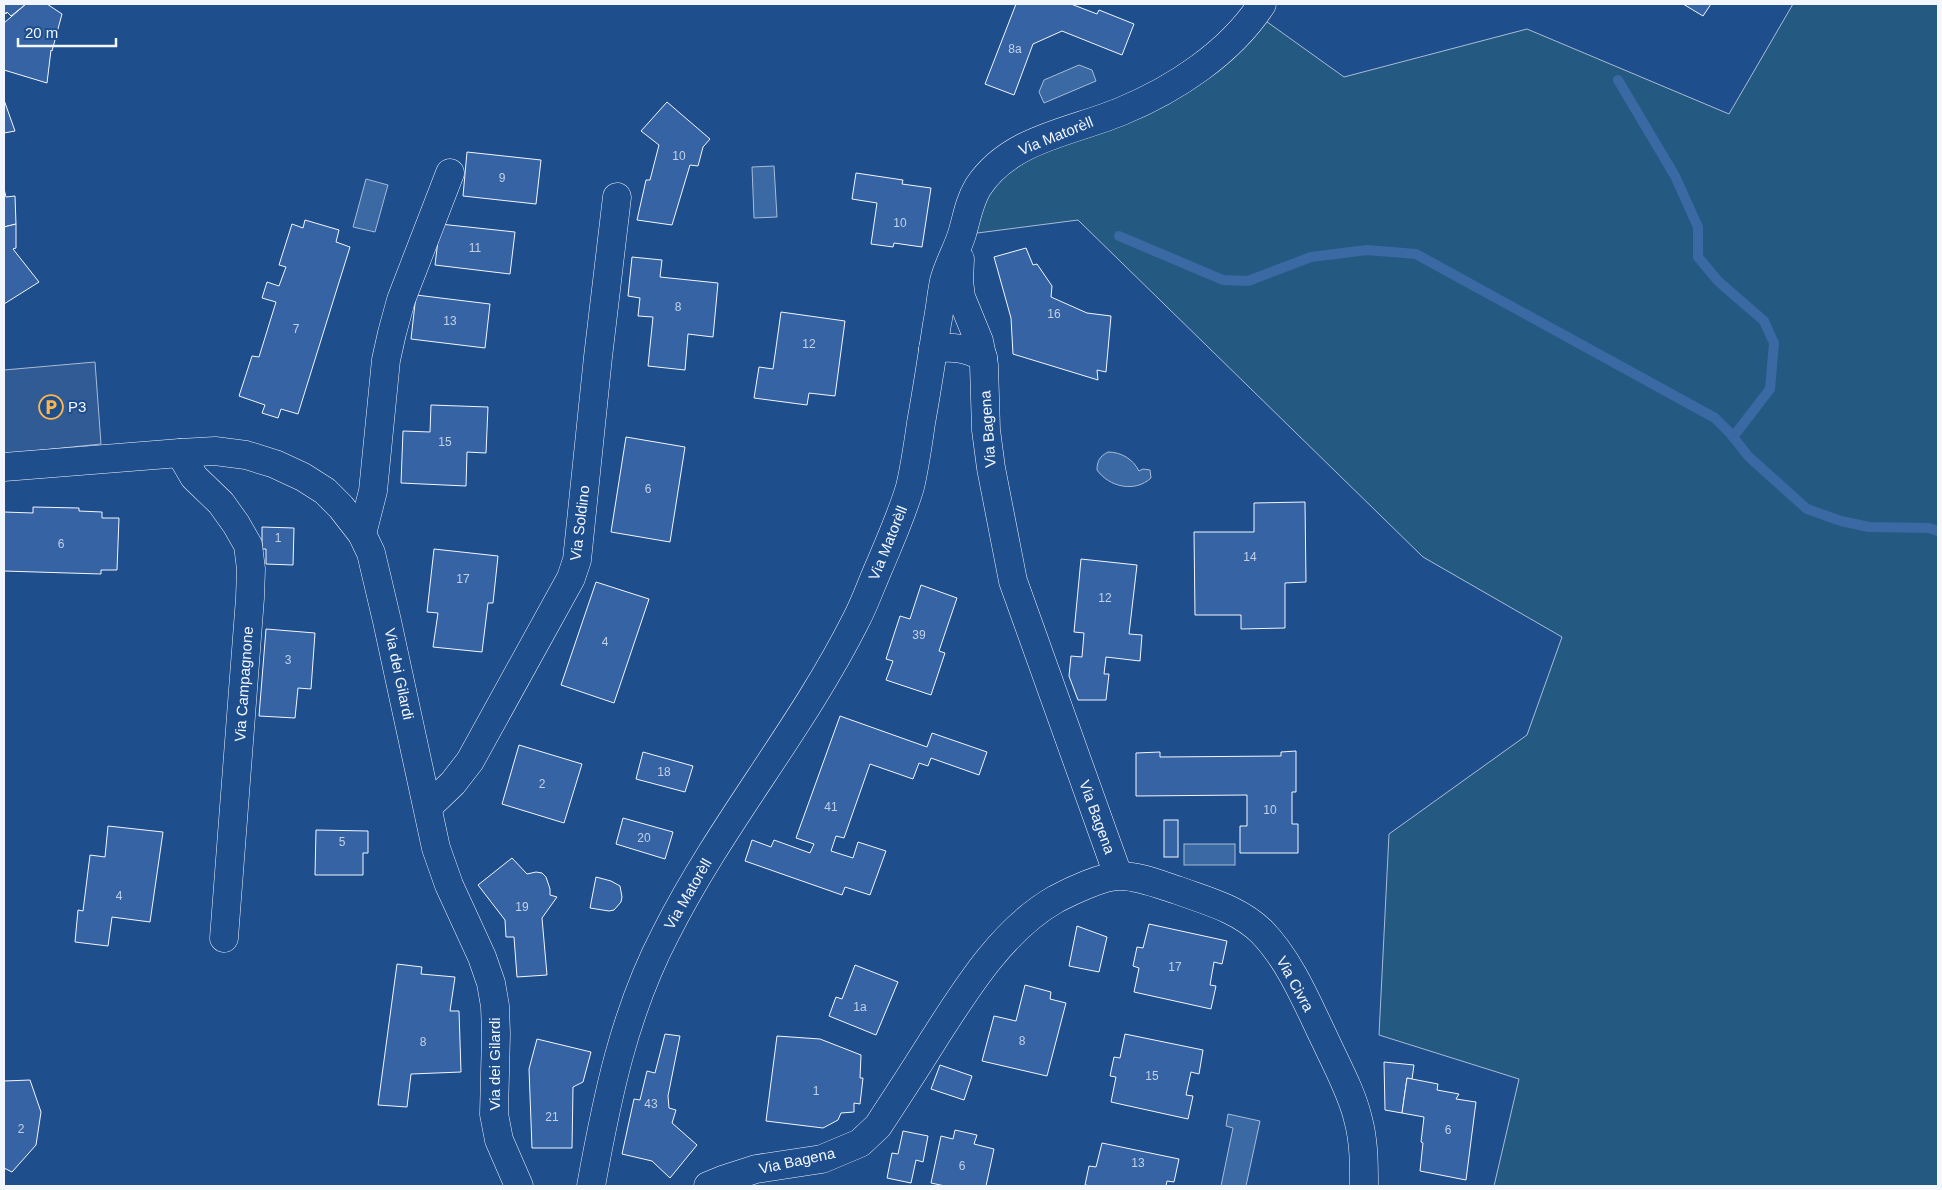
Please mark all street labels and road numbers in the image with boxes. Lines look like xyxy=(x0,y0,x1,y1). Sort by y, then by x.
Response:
street label: Via Matorèll xyxy=(1016,113,1096,158)
street label: Via Bagena xyxy=(976,389,999,468)
street label: Via Soldino xyxy=(566,484,593,562)
street label: Via Matorèll xyxy=(865,503,910,583)
street label: Via Campagnone xyxy=(231,626,256,742)
street label: Via dei Gilardi xyxy=(381,627,417,721)
street label: Via Bagena xyxy=(1076,778,1119,857)
street label: Via Matorèll xyxy=(660,855,715,932)
street label: Via Civra xyxy=(1273,953,1318,1015)
street label: Via dei Gilardi xyxy=(486,1017,503,1111)
street label: Via Bagena xyxy=(757,1144,837,1177)

